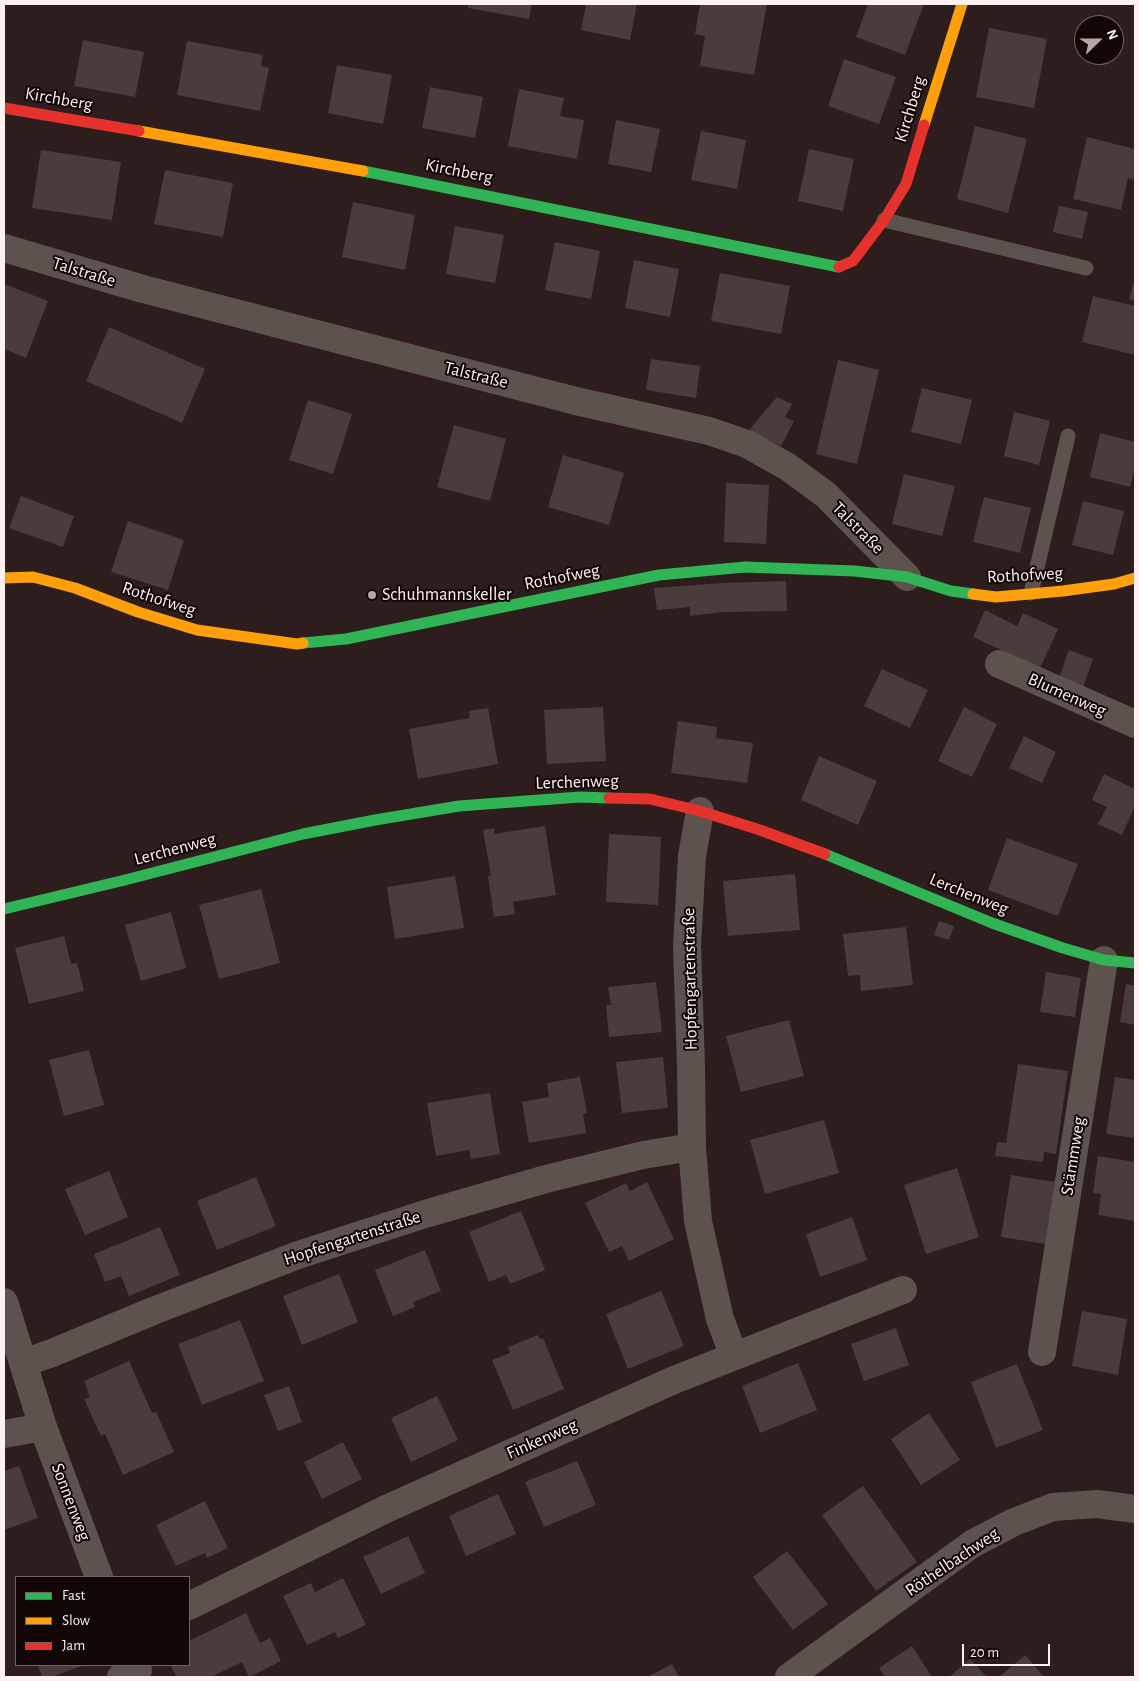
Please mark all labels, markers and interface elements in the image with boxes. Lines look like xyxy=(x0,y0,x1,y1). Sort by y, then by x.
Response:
north arrow xyxy=(1074,15,1124,65)
text: N xyxy=(1104,28,1120,42)
street label: Kirchberg xyxy=(890,73,930,145)
street label: Kirchberg xyxy=(23,82,95,116)
street label: Kirchberg xyxy=(423,154,495,188)
street label: Talstraße xyxy=(50,252,118,292)
street label: Talstraße xyxy=(442,357,510,393)
street label: Talstraße xyxy=(827,497,889,559)
street label: Rothofweg xyxy=(522,559,602,595)
street label: Rothofweg xyxy=(986,562,1064,588)
street label: Rothofweg xyxy=(119,577,199,621)
place label: Schuhmannskeller xyxy=(382,584,512,606)
marker: Schuhmannskeller xyxy=(366,589,378,601)
street label: Blumenweg xyxy=(1024,668,1110,722)
street label: Lerchenweg xyxy=(535,770,619,794)
street label: Lerchenweg xyxy=(132,828,218,870)
street label: Lerchenweg xyxy=(926,868,1012,920)
street label: Hopfengartenstraße xyxy=(678,908,702,1050)
street label: Stämmweg xyxy=(1056,1115,1090,1197)
street label: Hopfengartenstraße xyxy=(281,1206,423,1270)
street label: Finkenweg xyxy=(503,1414,581,1464)
street label: Sonnenweg xyxy=(46,1460,96,1544)
street label: Röthelbachweg xyxy=(901,1523,1003,1601)
legend xyxy=(15,1576,190,1666)
text: Fast xyxy=(62,1588,85,1603)
text: Slow xyxy=(62,1613,90,1628)
scale bar xyxy=(964,1634,1052,1666)
text: Jam xyxy=(62,1638,85,1653)
text: 20 m xyxy=(970,1645,999,1660)

